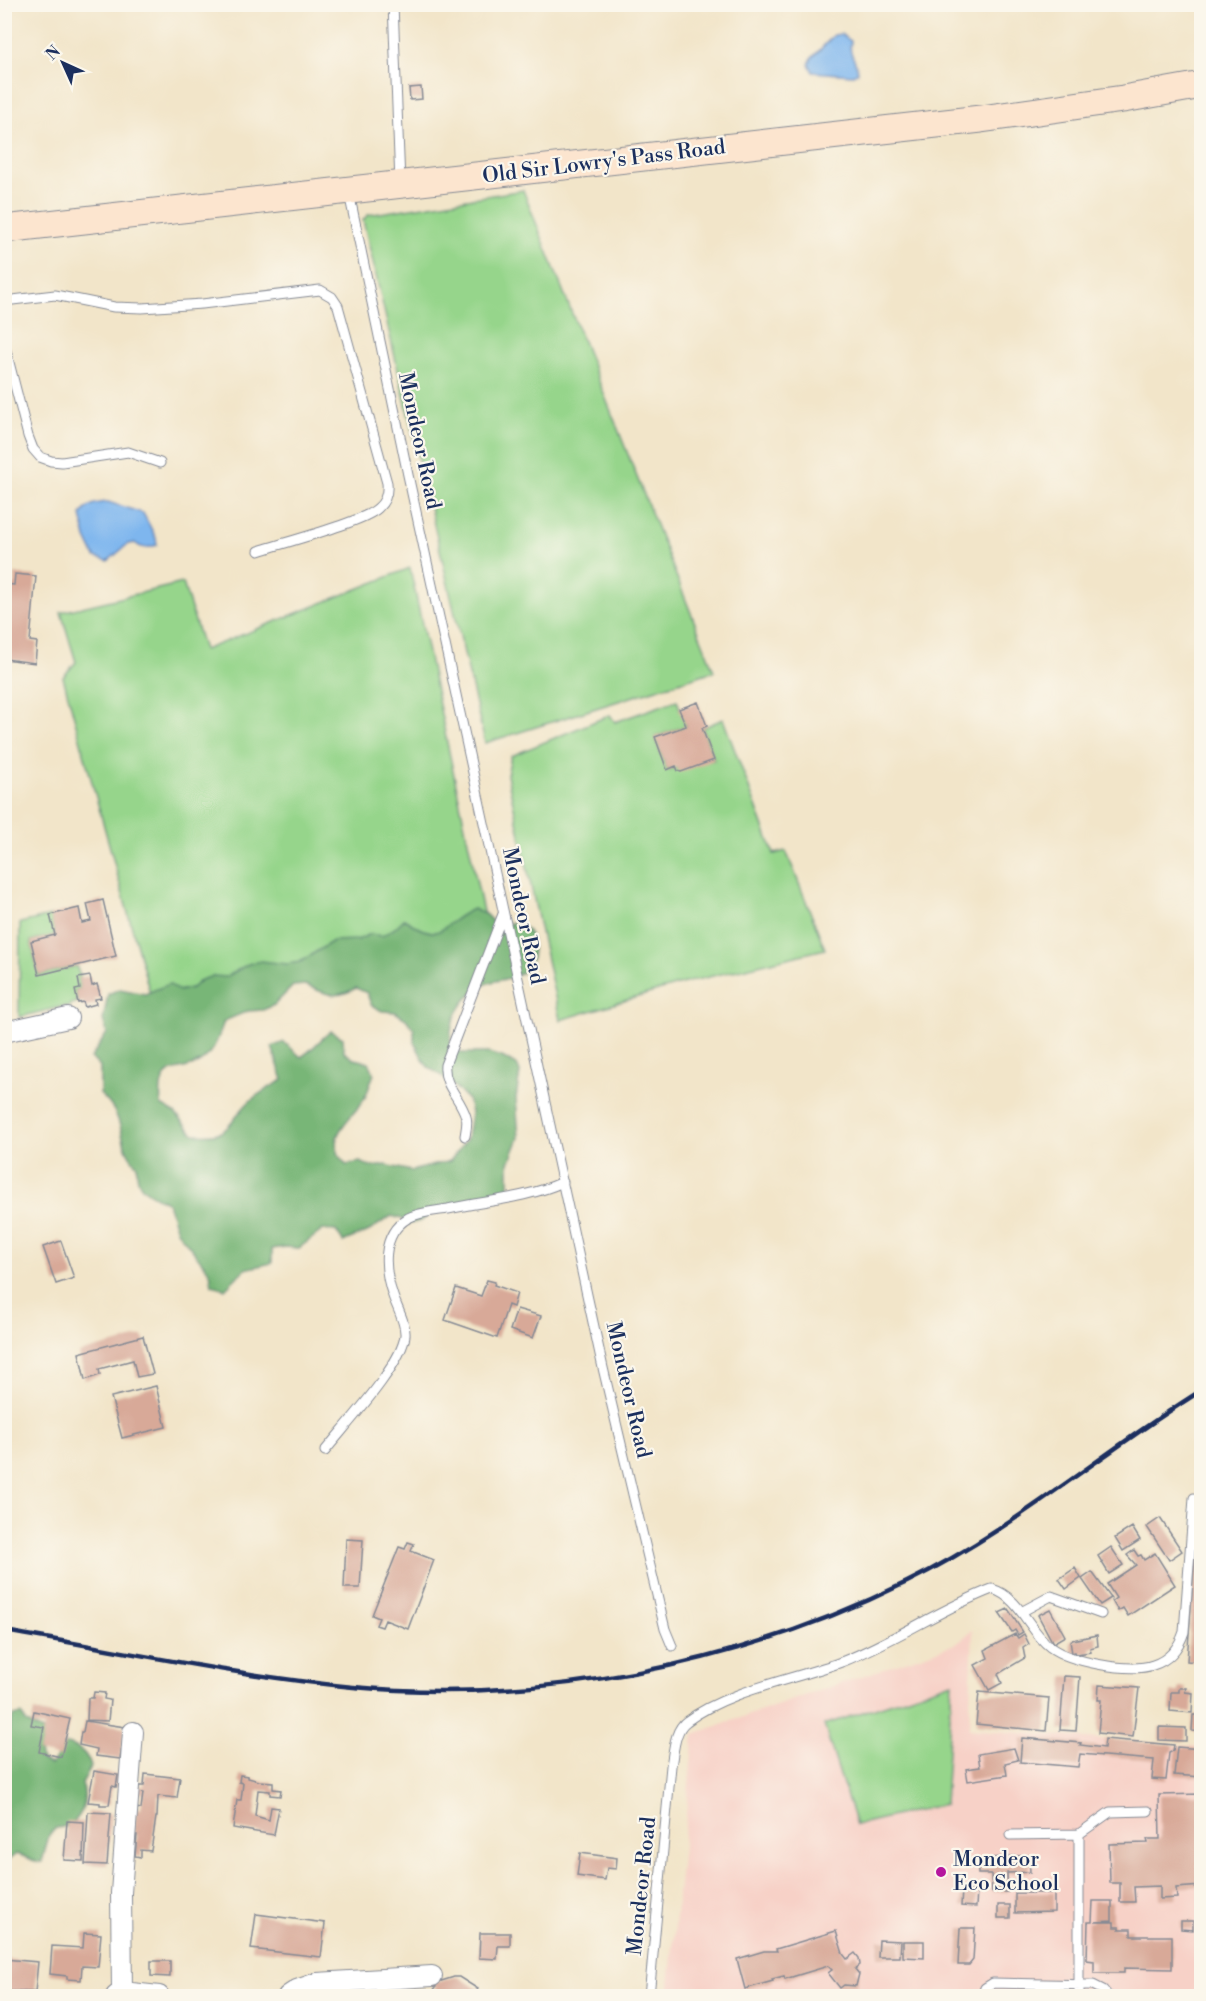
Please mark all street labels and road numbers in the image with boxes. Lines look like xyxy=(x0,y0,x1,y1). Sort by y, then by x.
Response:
street label: Old Sir Lowry's Pass Road xyxy=(481,134,727,190)
street label: Mondeor Road xyxy=(392,370,446,512)
street label: Mondeor Road xyxy=(496,845,550,987)
street label: Mondeor Road xyxy=(600,1319,656,1461)
street label: Mondeor Road xyxy=(622,1815,662,1957)

